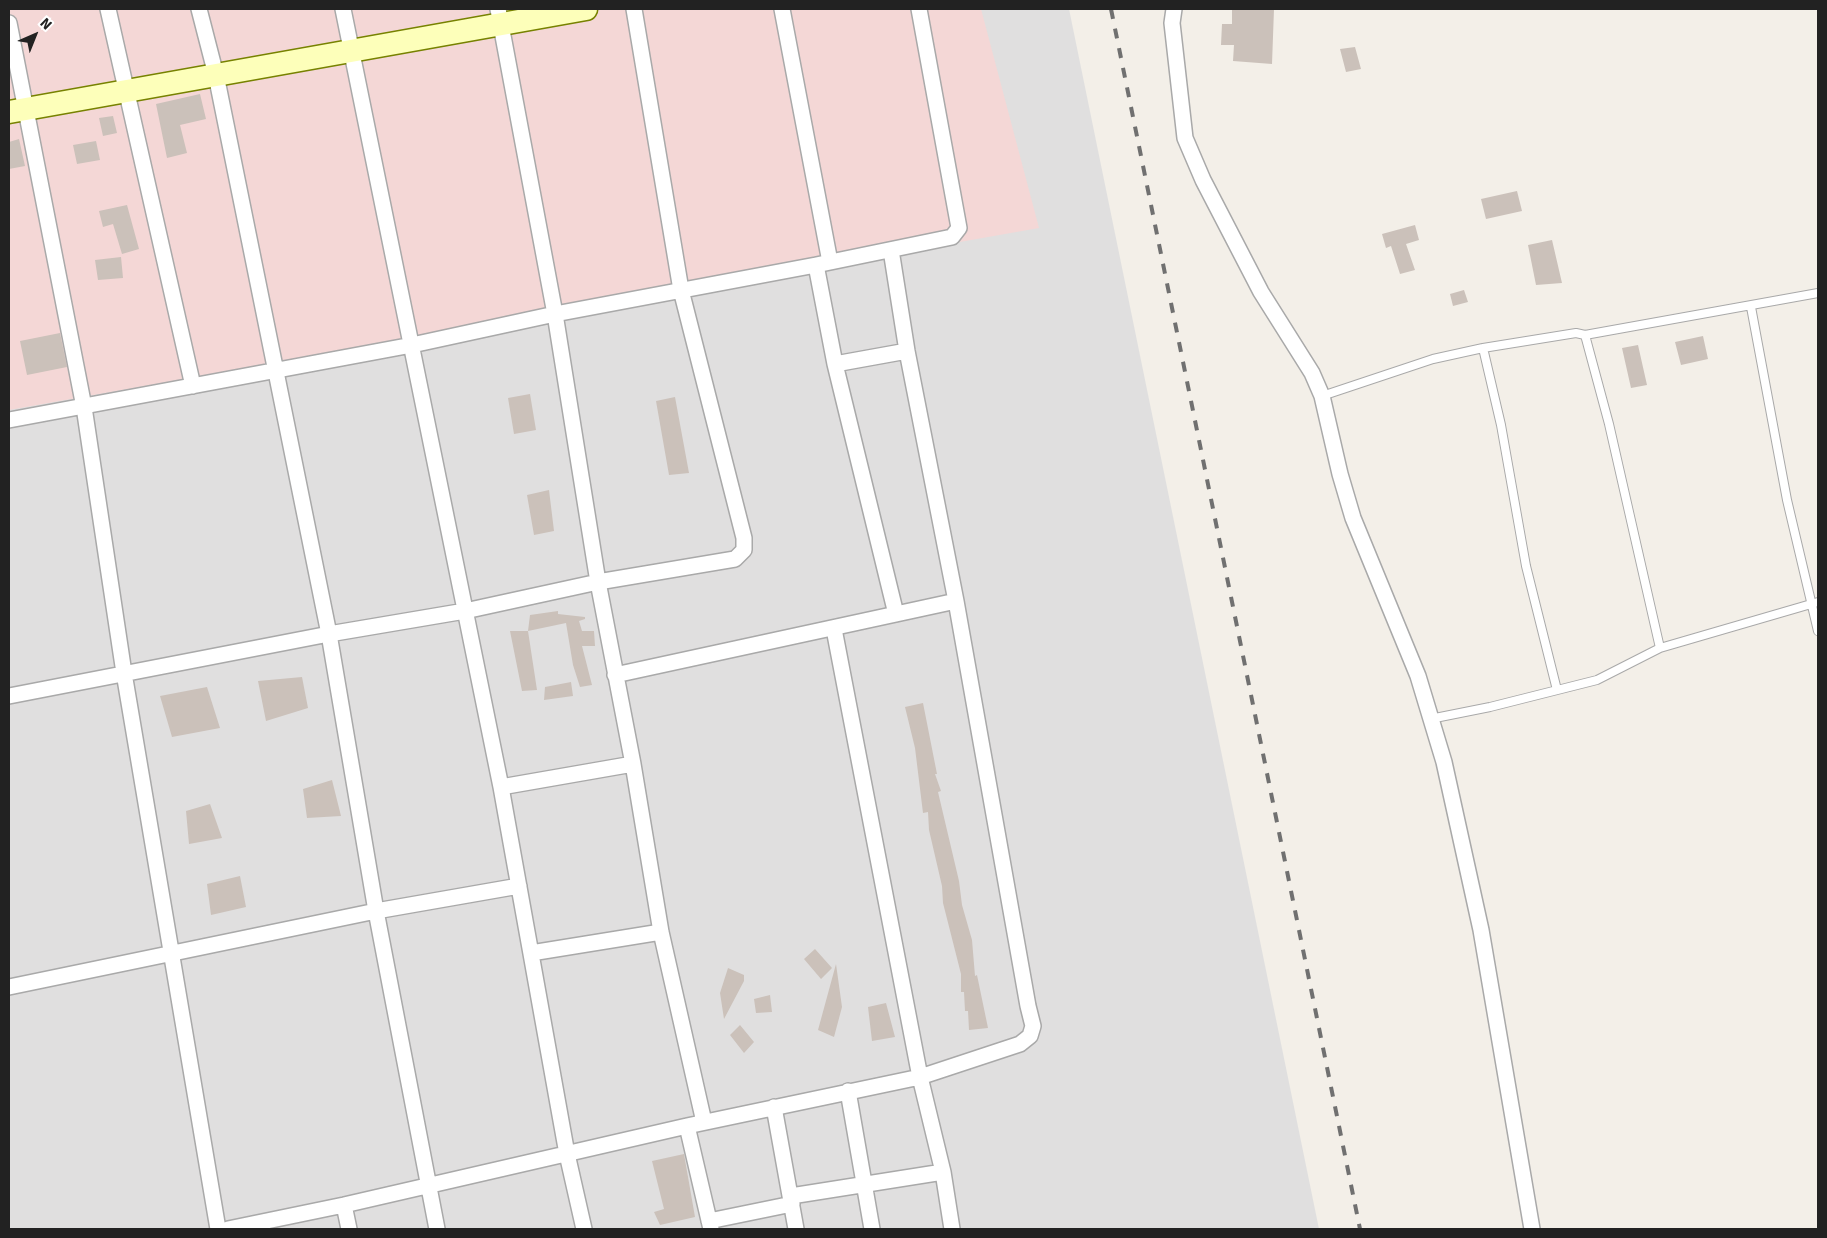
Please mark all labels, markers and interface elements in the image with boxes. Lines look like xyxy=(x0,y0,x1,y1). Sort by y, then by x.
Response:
north arrow xyxy=(10,10,60,60)
text: N xyxy=(36,14,55,33)

